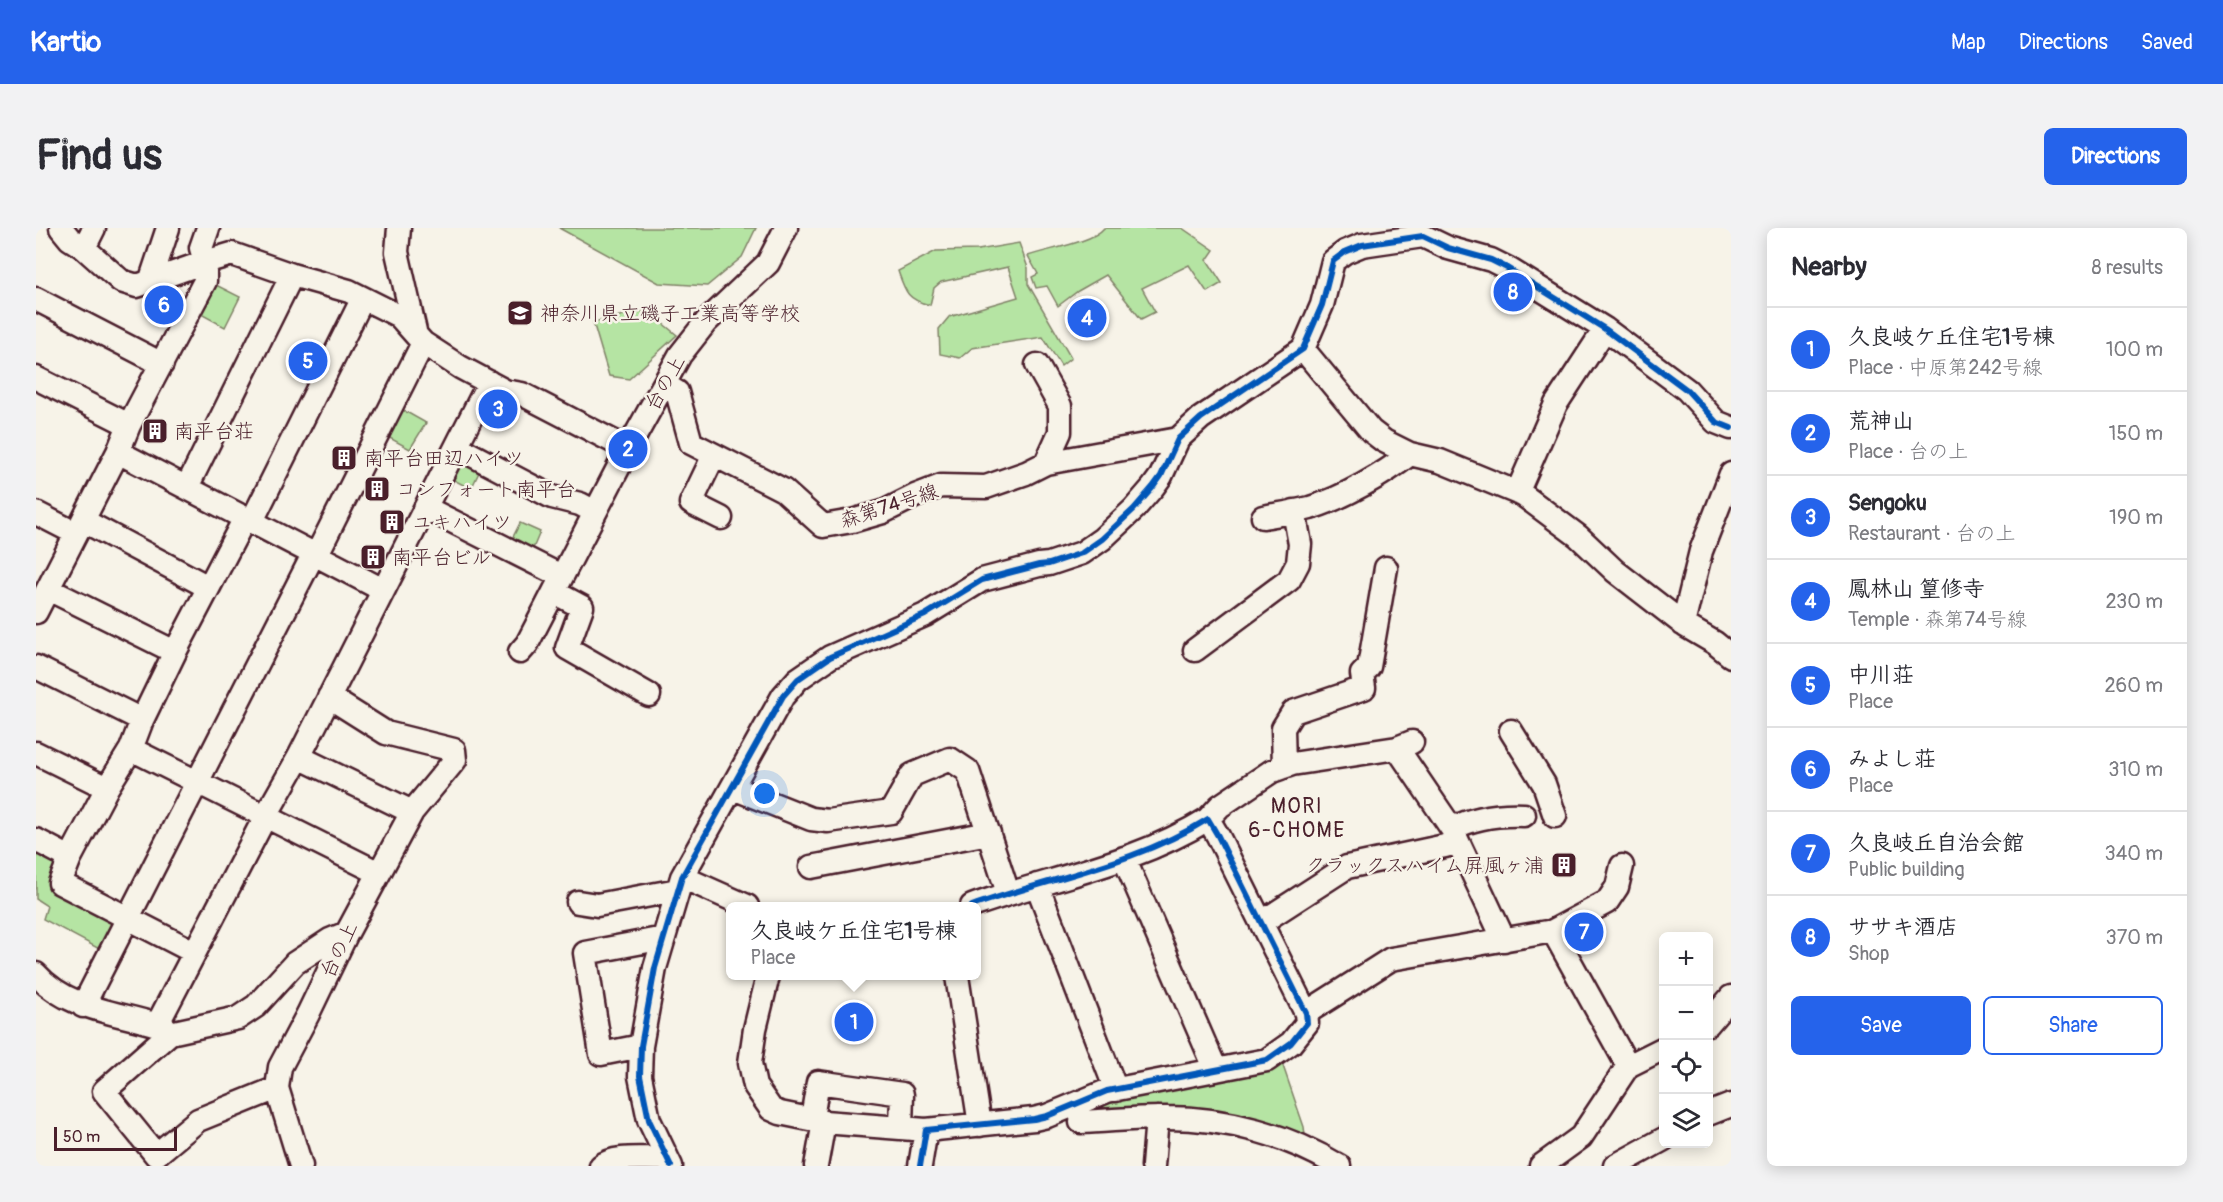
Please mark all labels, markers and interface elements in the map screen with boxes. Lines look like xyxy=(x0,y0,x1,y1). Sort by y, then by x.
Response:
text: Kartio xyxy=(30,25,101,60)
text: Map xyxy=(1951,29,1986,56)
text: Directions xyxy=(2019,29,2108,56)
text: Saved xyxy=(2141,29,2193,56)
button: Directions xyxy=(2044,128,2187,185)
text: Find us xyxy=(36,130,162,182)
text: Nearby xyxy=(1791,251,1867,283)
text: 8 results xyxy=(2092,255,2163,280)
pin: 8 xyxy=(1494,270,1532,314)
pin: 6 xyxy=(144,282,184,328)
pin: 4 xyxy=(1068,296,1106,340)
school or university icon: 神奈川県立磯子工業高等学校 xyxy=(505,298,535,328)
place label: 神奈川県立磯子工業高等学校 xyxy=(540,301,800,326)
text: 久良岐ケ丘住宅1号棟 xyxy=(1848,323,2055,351)
text: 1 xyxy=(1807,337,1814,362)
text: 100 m xyxy=(2106,337,2163,362)
pin: 5 xyxy=(288,338,328,384)
street label: 台の上 xyxy=(639,351,691,415)
text: Place · 中原第242号線 xyxy=(1848,355,2042,380)
pin: 3 xyxy=(478,386,518,432)
text: 荒神山 xyxy=(1848,407,1914,435)
building icon: 南平台荘 xyxy=(140,416,170,446)
place label: 南平台荘 xyxy=(174,419,254,444)
text: 2 xyxy=(1805,421,1816,446)
text: 150 m xyxy=(2109,421,2163,446)
pin: 2 xyxy=(608,426,648,472)
text: Place · 台の上 xyxy=(1848,439,1968,464)
building icon: 南平台田辺ハイツ xyxy=(329,443,359,473)
place label: 南平台田辺ハイツ xyxy=(364,446,524,471)
building icon: コンフォート南平台 xyxy=(362,474,392,504)
place label: コンフォート南平台 xyxy=(396,477,576,502)
street label: 森第74号線 xyxy=(837,478,941,534)
text: Sengoku xyxy=(1848,489,1927,517)
text: 3 xyxy=(1805,505,1816,530)
text: 190 m xyxy=(2109,505,2163,530)
building icon: ユキハイツ xyxy=(377,507,407,537)
place label: ユキハイツ xyxy=(412,510,512,535)
text: Restaurant · 台の上 xyxy=(1848,521,2016,546)
building icon: 南平台ビル xyxy=(358,542,388,572)
place label: 南平台ビル xyxy=(392,545,492,570)
text: 鳳林山 篁修寺 xyxy=(1848,575,1985,603)
text: 4 xyxy=(1805,589,1816,614)
text: 230 m xyxy=(2106,589,2163,614)
text: Temple · 森第74号線 xyxy=(1848,607,2027,632)
text: 中川荘 xyxy=(1848,661,1914,689)
text: 5 xyxy=(1805,673,1816,698)
text: 260 m xyxy=(2104,673,2163,698)
text: Place xyxy=(1848,689,1893,714)
text: みよし荘 xyxy=(1848,745,1936,773)
text: 6 xyxy=(1805,757,1816,782)
text: 310 m xyxy=(2108,757,2163,782)
text: Place xyxy=(1848,773,1893,798)
your location xyxy=(750,779,779,808)
district label: MORI 6-CHOME xyxy=(1248,793,1346,844)
text: 久良岐丘自治会館 xyxy=(1848,829,2024,857)
text: 7 xyxy=(1805,841,1816,866)
text: 340 m xyxy=(2104,841,2163,866)
building icon: クラックスハイム屛風ヶ浦 xyxy=(1549,850,1579,880)
place label: クラックスハイム屛風ヶ浦 xyxy=(1305,853,1544,878)
text: Public building xyxy=(1848,857,1964,882)
popup xyxy=(726,902,981,980)
pin: 7 xyxy=(1564,910,1604,954)
text: ササキ酒店 xyxy=(1848,913,1958,941)
text: 久良岐ケ丘住宅1号棟 xyxy=(750,917,957,945)
street label: 台の上 xyxy=(315,918,363,982)
text: 8 xyxy=(1805,925,1816,950)
text: 370 m xyxy=(2106,925,2163,950)
map controls xyxy=(1659,932,1713,1148)
button: + xyxy=(1659,932,1713,986)
text: Shop xyxy=(1848,941,1889,966)
text: Place xyxy=(750,945,795,970)
button: − xyxy=(1659,986,1713,1040)
button: Save xyxy=(1791,996,1971,1055)
button: Share xyxy=(1983,996,2163,1055)
pin: 1 xyxy=(834,1000,874,1044)
button: locate xyxy=(1659,1040,1713,1094)
button: layers xyxy=(1659,1094,1713,1148)
scale bar xyxy=(54,1124,177,1152)
text: 50 m xyxy=(63,1127,100,1147)

